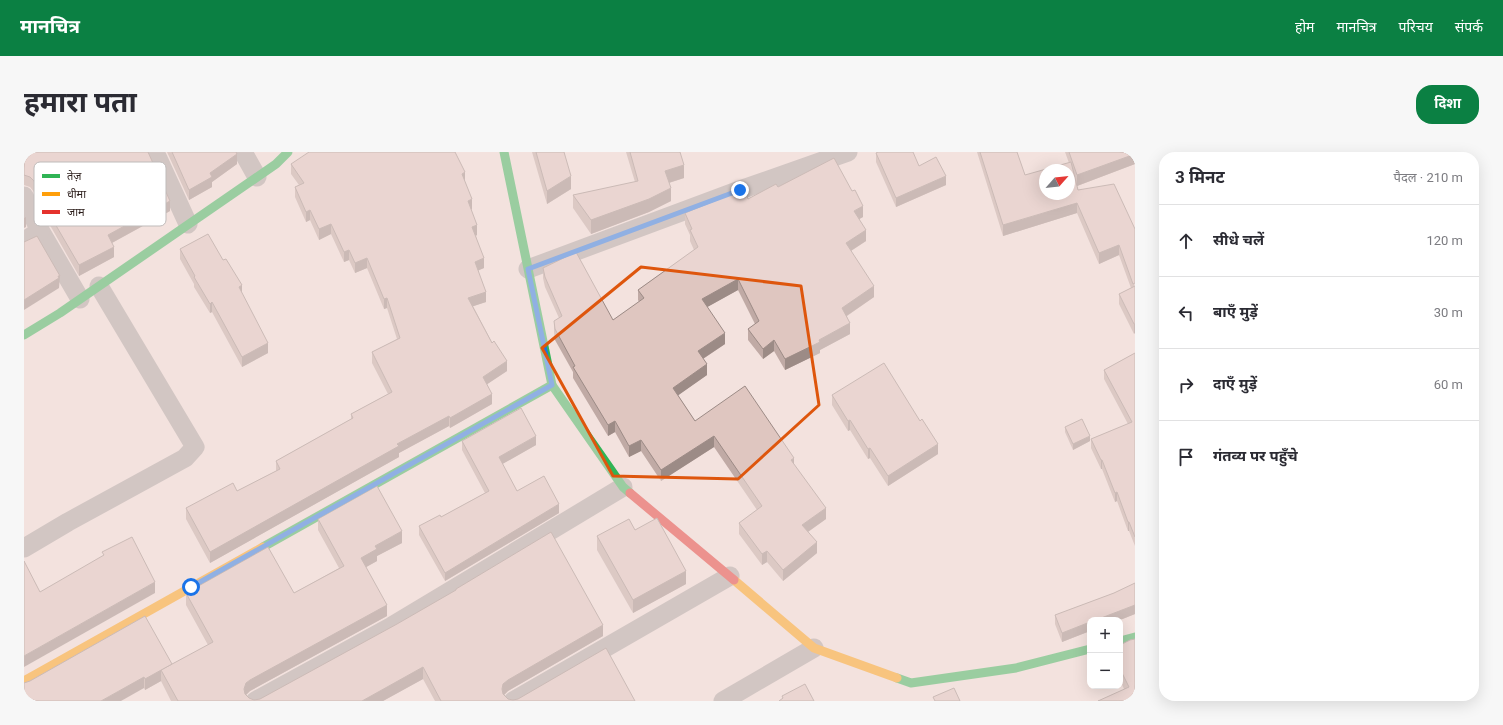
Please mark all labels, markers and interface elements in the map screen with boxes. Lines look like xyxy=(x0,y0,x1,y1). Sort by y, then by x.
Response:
text: मानचित्र xyxy=(20,15,80,38)
text: होम xyxy=(1295,19,1314,35)
text: मानचित्र xyxy=(1336,19,1377,35)
text: परिचय xyxy=(1399,19,1433,35)
text: संपर्क xyxy=(1455,19,1483,35)
button: दिशा xyxy=(1416,85,1479,124)
text: हमारा पता xyxy=(24,86,137,119)
legend xyxy=(34,162,166,226)
north arrow xyxy=(1039,164,1075,200)
text: 3 मिनट xyxy=(1175,167,1225,187)
text: तेज़ xyxy=(67,170,82,183)
text: पैदल · 210 m xyxy=(1394,170,1463,185)
route end xyxy=(731,181,749,199)
text: धीमा xyxy=(67,188,86,201)
text: जाम xyxy=(67,206,85,219)
icon: ahead xyxy=(1175,230,1197,252)
text: सीधे चलें xyxy=(1213,231,1264,249)
text: 120 m xyxy=(1426,233,1463,248)
icon: left xyxy=(1175,302,1197,324)
text: बाएँ मुड़ें xyxy=(1213,303,1258,321)
text: 30 m xyxy=(1434,305,1463,320)
icon: right xyxy=(1175,374,1197,396)
text: दाएँ मुड़ें xyxy=(1213,375,1257,393)
text: 60 m xyxy=(1434,377,1463,392)
icon: arrive xyxy=(1175,446,1197,468)
text: गंतव्य पर पहुँचे xyxy=(1213,447,1298,465)
route start xyxy=(182,578,200,596)
map controls xyxy=(1087,617,1123,689)
button: + xyxy=(1087,617,1123,653)
button: − xyxy=(1087,653,1123,689)

